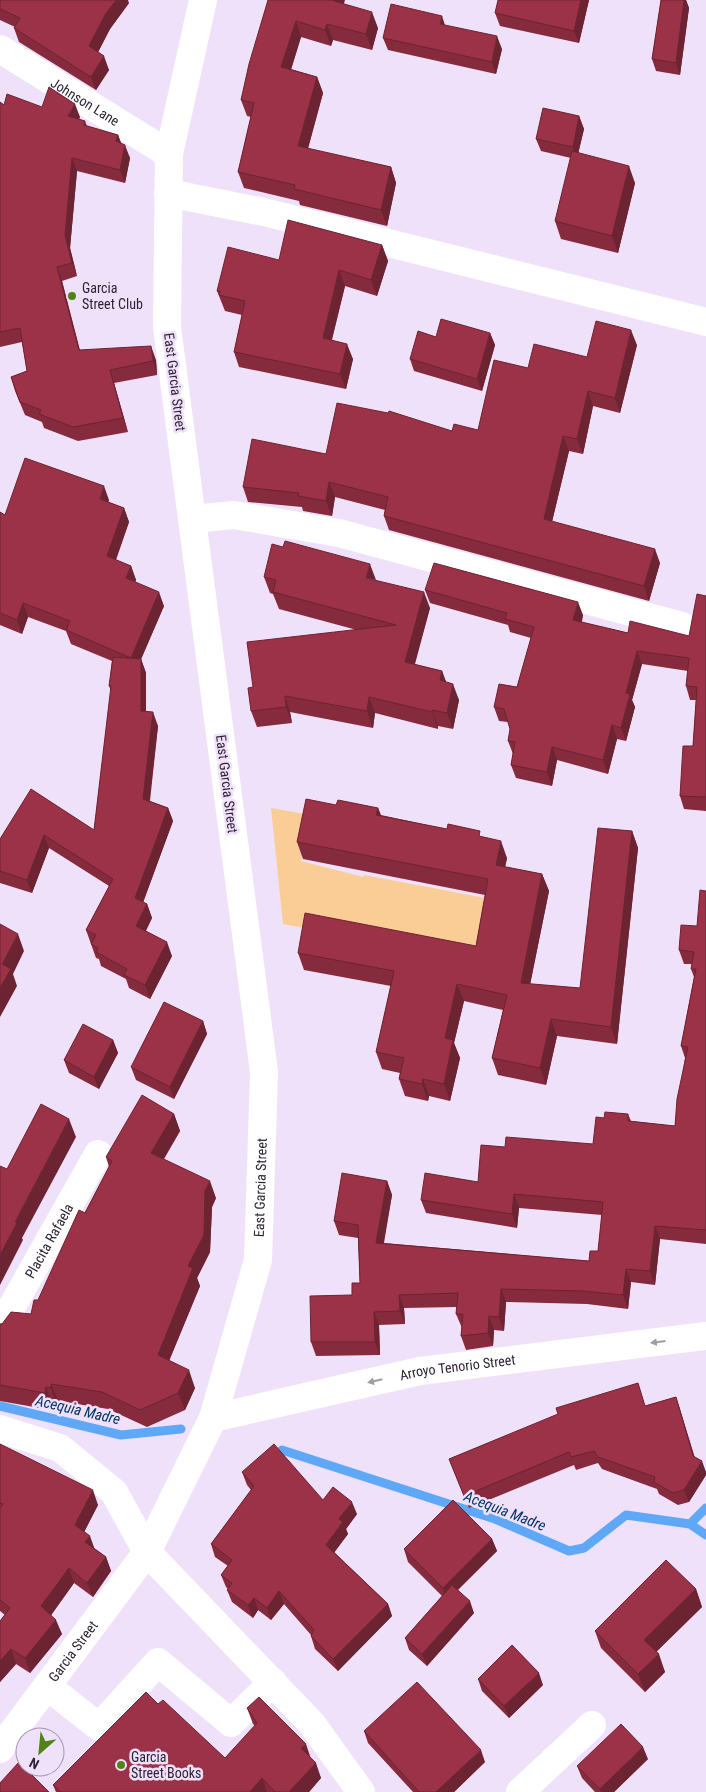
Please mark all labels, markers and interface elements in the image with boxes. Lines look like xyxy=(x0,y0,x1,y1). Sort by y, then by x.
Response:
street label: Johnson Lane xyxy=(48,75,122,129)
place label: Garcia Street Club xyxy=(82,280,143,312)
marker: Garcia Street Club xyxy=(66,290,78,302)
street label: East Garcia Street xyxy=(161,332,189,432)
street label: East Garcia Street xyxy=(213,734,241,834)
street label: East Garcia Street xyxy=(251,1138,270,1237)
street label: Placita Rafaela xyxy=(22,1201,76,1281)
one-way arrow xyxy=(649,1338,665,1346)
street label: Arroyo Tenorio Street xyxy=(398,1351,516,1383)
one-way arrow xyxy=(368,1377,383,1385)
water label: Acequia Madre xyxy=(33,1391,122,1429)
water label: Acequia Madre xyxy=(461,1487,549,1535)
street label: Garcia Street xyxy=(45,1618,101,1685)
north arrow xyxy=(15,1727,65,1777)
place label: Garcia Street Books xyxy=(131,1749,201,1781)
text: N xyxy=(27,1755,42,1773)
marker: Garcia Street Books xyxy=(115,1759,127,1771)

